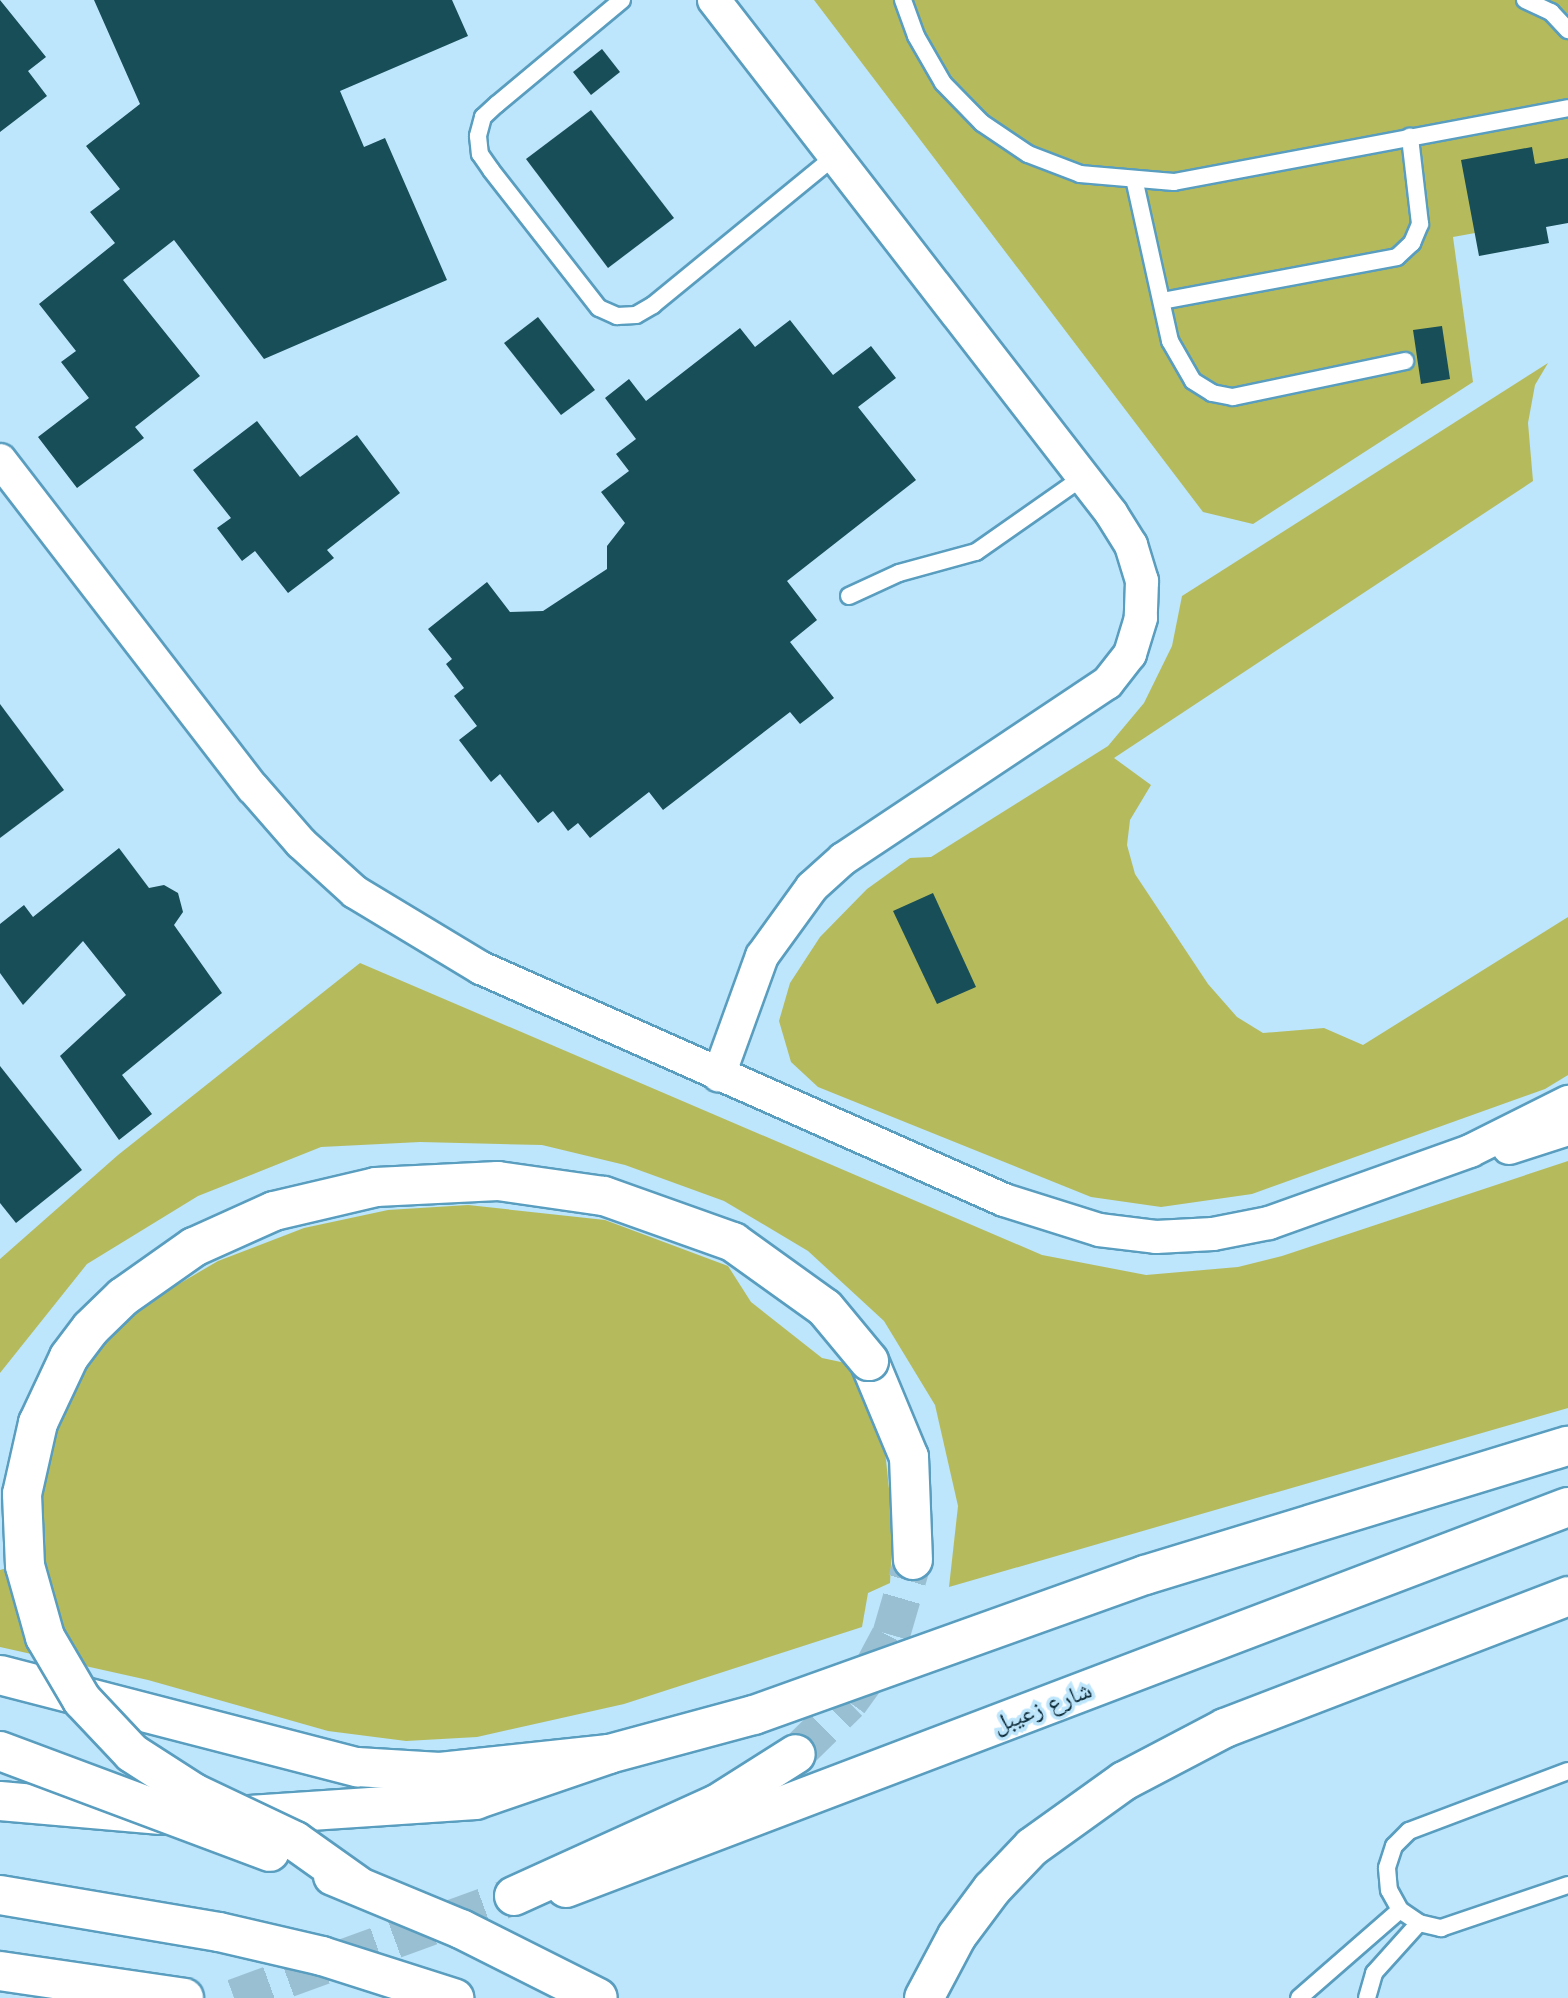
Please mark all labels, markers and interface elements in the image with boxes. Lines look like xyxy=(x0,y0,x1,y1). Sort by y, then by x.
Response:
street label: شارع زعيبل xyxy=(988,1675,1096,1739)

